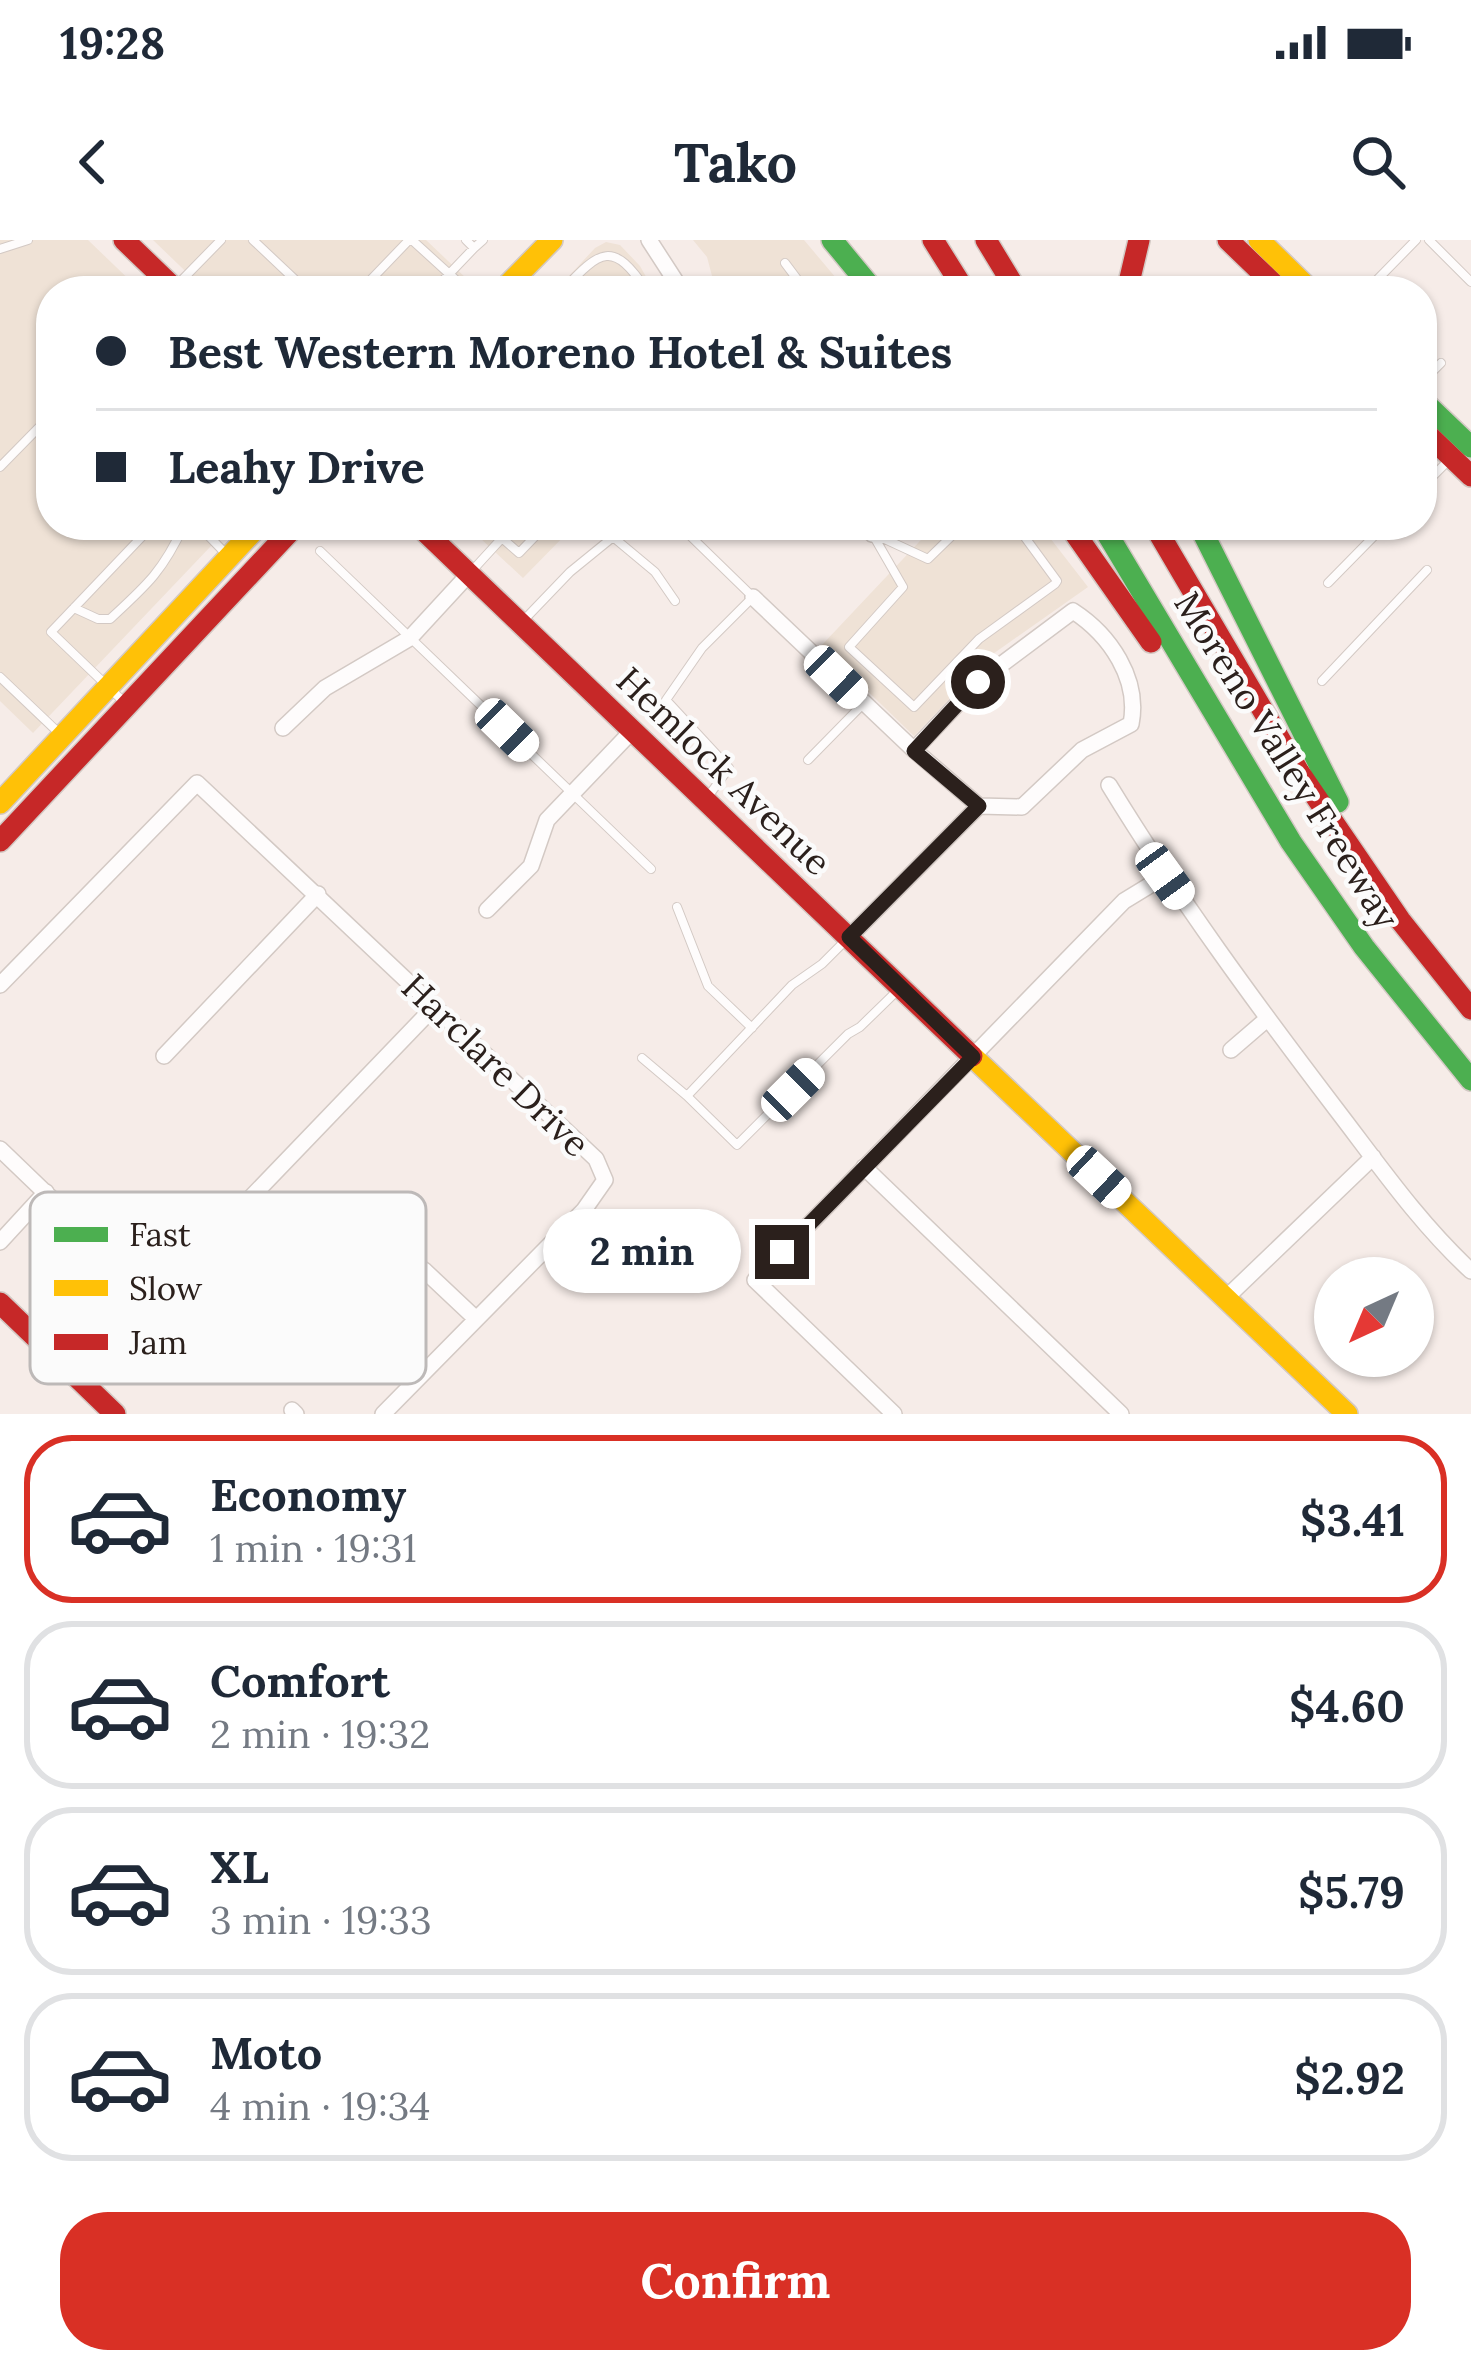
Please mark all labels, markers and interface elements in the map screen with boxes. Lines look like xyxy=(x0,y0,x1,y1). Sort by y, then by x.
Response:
text: 19:28 xyxy=(60,14,165,71)
text: Tako xyxy=(674,128,797,197)
icon: back xyxy=(60,129,126,195)
icon: search xyxy=(1345,129,1411,195)
text: Best Western Moreno Hotel & Suites xyxy=(168,323,952,380)
text: Leahy Drive xyxy=(168,438,425,495)
street label: Moreno Valley Freeway xyxy=(1164,583,1410,937)
car xyxy=(798,639,874,715)
route start xyxy=(951,655,1005,709)
street label: Hemlock Avenue xyxy=(607,657,841,885)
car xyxy=(469,692,545,768)
car xyxy=(1129,836,1201,916)
street label: Harclare Drive xyxy=(392,964,600,1166)
car xyxy=(755,1052,831,1128)
car xyxy=(1060,1139,1138,1215)
legend xyxy=(30,1192,426,1384)
callout: 2 min xyxy=(542,1210,740,1294)
text: Fast xyxy=(129,1213,191,1255)
route end xyxy=(755,1225,809,1279)
text: 2 min xyxy=(590,1226,694,1276)
north arrow xyxy=(1314,1257,1434,1377)
map controls xyxy=(1314,1257,1434,1377)
text: Slow xyxy=(129,1267,203,1309)
text: Jam xyxy=(128,1321,187,1363)
icon: car xyxy=(66,1465,174,1573)
text: Economy xyxy=(210,1466,406,1523)
text: $3.41 xyxy=(1300,1491,1405,1548)
text: 1 min · 19:31 xyxy=(210,1523,417,1573)
icon: car xyxy=(66,1651,174,1759)
text: Comfort xyxy=(210,1652,390,1709)
text: $4.60 xyxy=(1289,1677,1405,1734)
text: 2 min · 19:32 xyxy=(210,1709,430,1759)
icon: car xyxy=(66,1837,174,1945)
text: XL xyxy=(210,1838,269,1895)
text: $5.79 xyxy=(1298,1863,1405,1920)
text: 3 min · 19:33 xyxy=(210,1895,432,1945)
icon: car xyxy=(66,2023,174,2131)
text: Moto xyxy=(210,2024,322,2081)
text: $2.92 xyxy=(1294,2049,1405,2106)
text: 4 min · 19:34 xyxy=(210,2081,431,2131)
button: Confirm xyxy=(60,2212,1411,2350)

